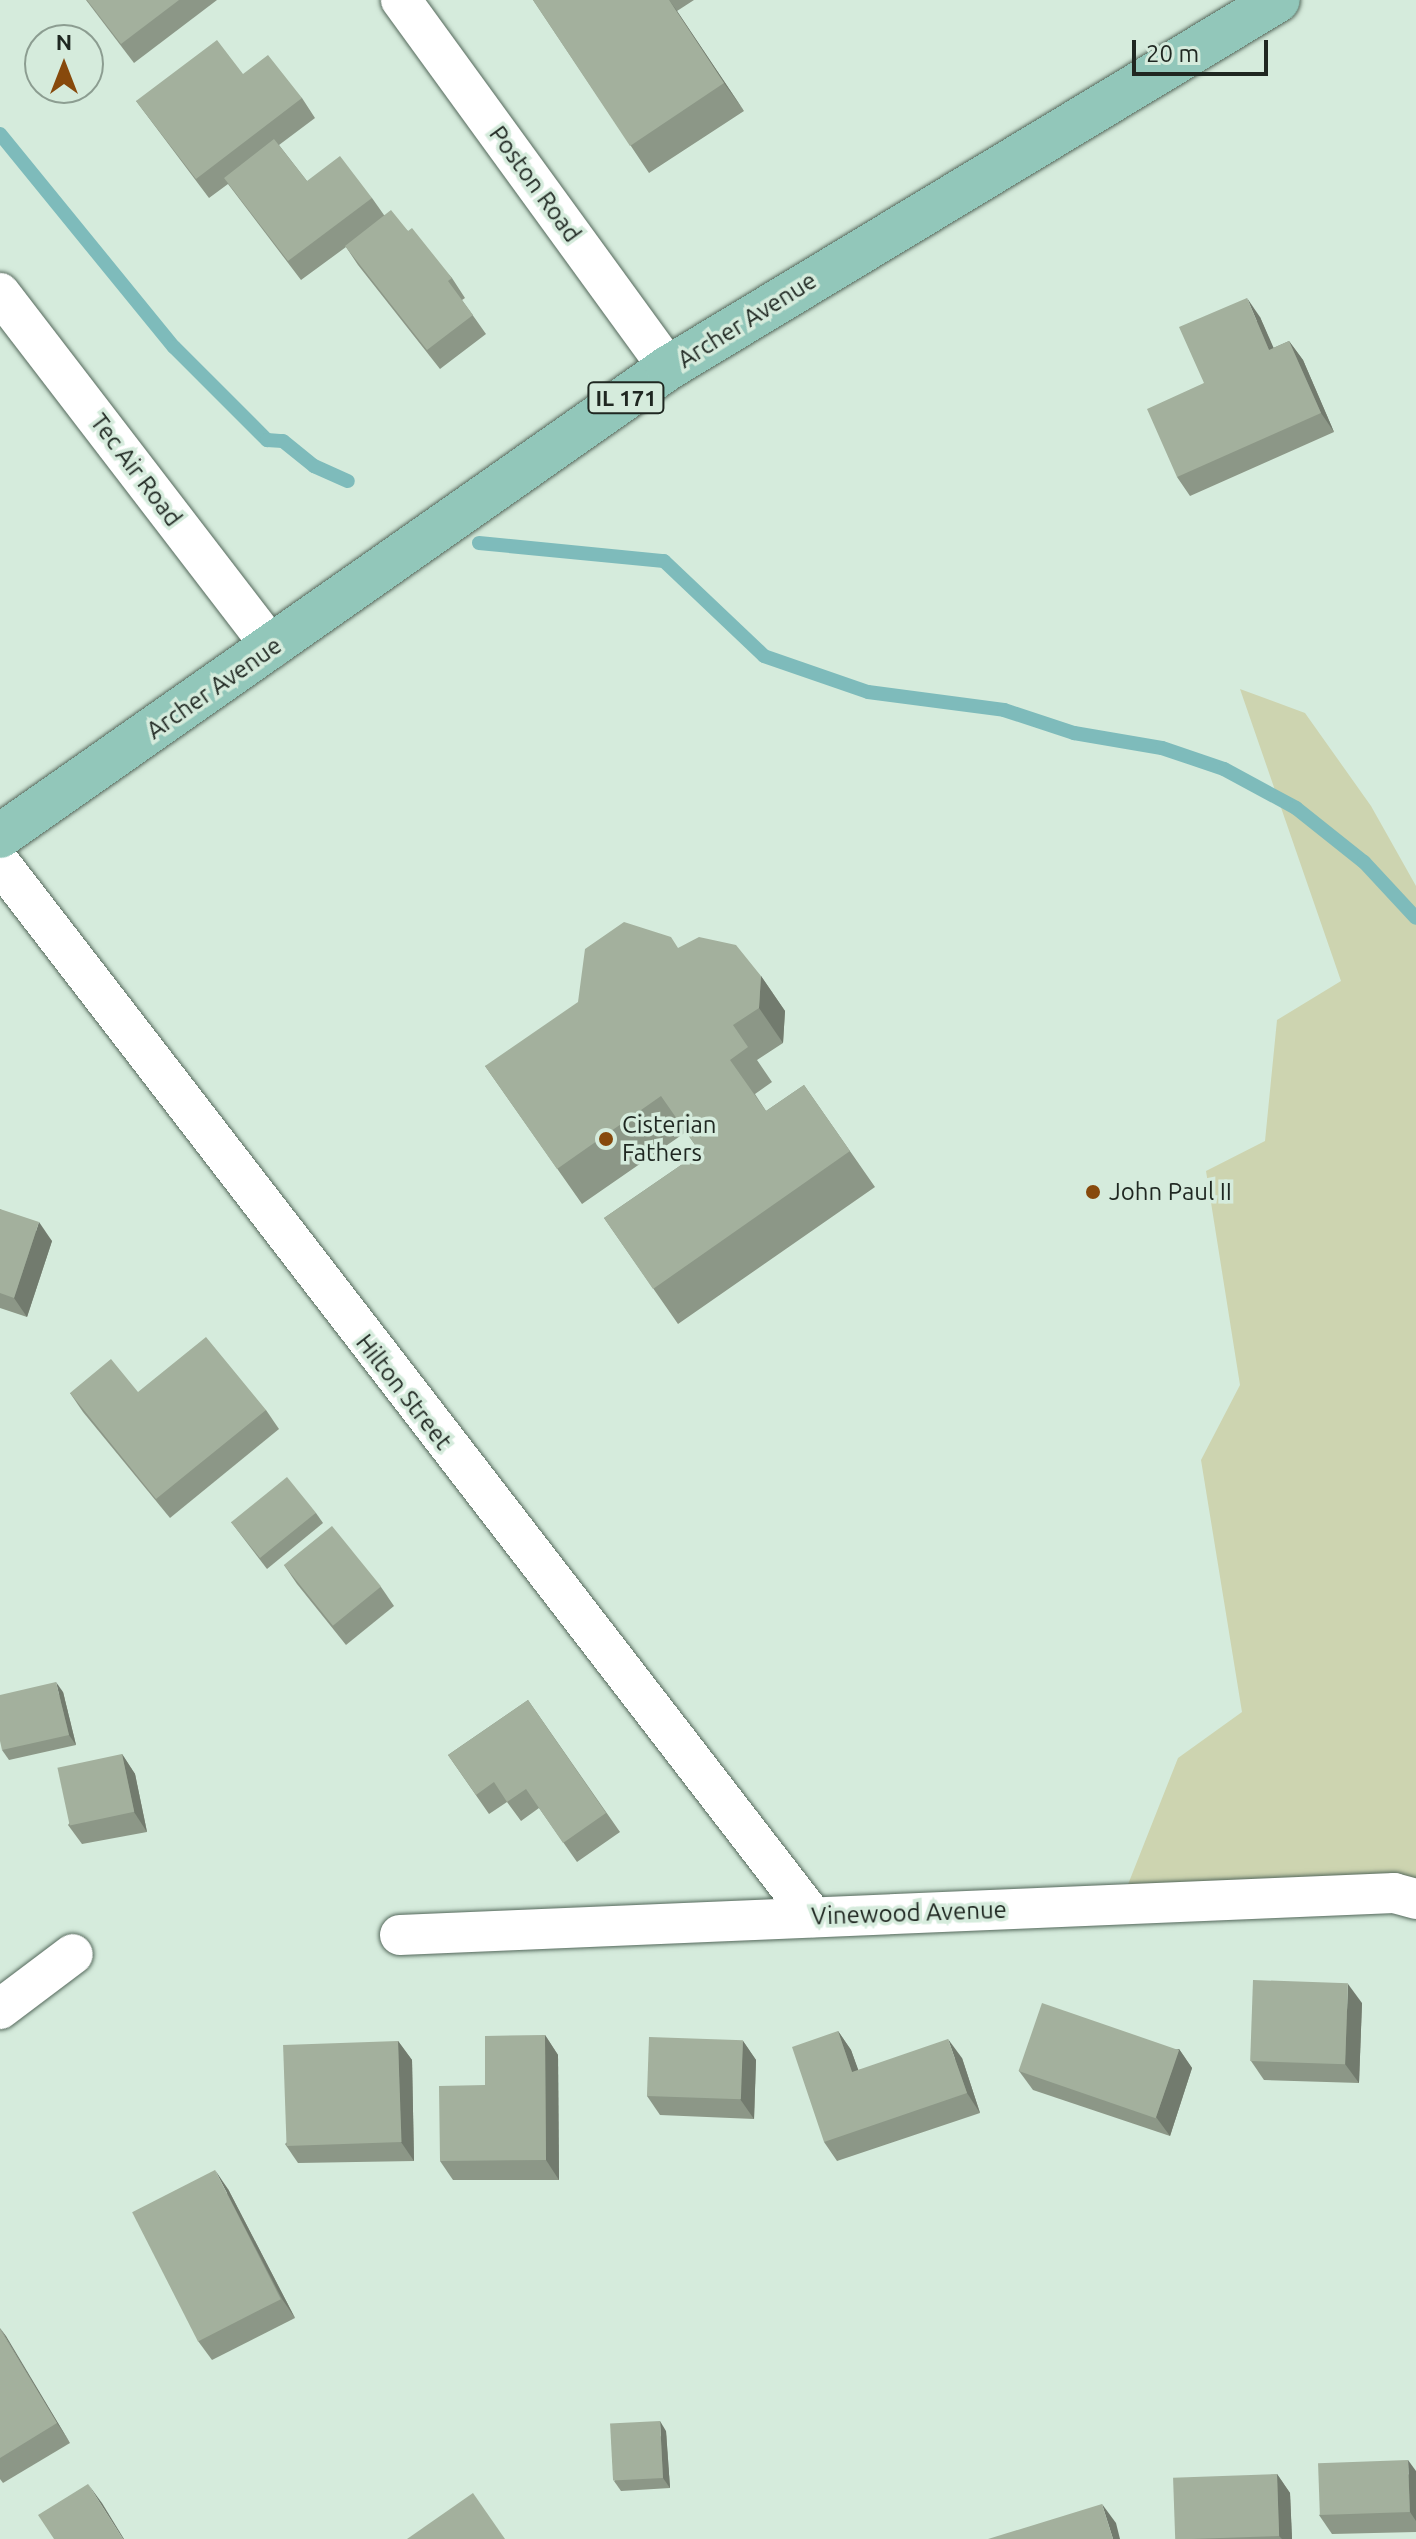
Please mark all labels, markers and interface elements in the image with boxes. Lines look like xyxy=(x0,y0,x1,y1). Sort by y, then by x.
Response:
north arrow xyxy=(24,24,104,104)
scale bar xyxy=(1136,24,1272,74)
text: N xyxy=(56,29,72,54)
text: 20 m xyxy=(1146,40,1199,67)
street label: Poston Road xyxy=(483,120,587,248)
street label: Archer Avenue xyxy=(672,266,822,374)
road number: IL 171 xyxy=(586,380,666,416)
street label: Tec Air Road xyxy=(84,408,188,532)
street label: Archer Avenue xyxy=(141,631,287,745)
place label: Cisterian Fathers xyxy=(622,1111,717,1167)
marker: Cisterian Fathers xyxy=(597,1130,615,1148)
place label: John Paul II xyxy=(1109,1178,1232,1206)
marker: John Paul II xyxy=(1084,1183,1102,1201)
street label: Hilton Street xyxy=(350,1329,458,1455)
street label: Vinewood Avenue xyxy=(811,1895,1007,1931)

